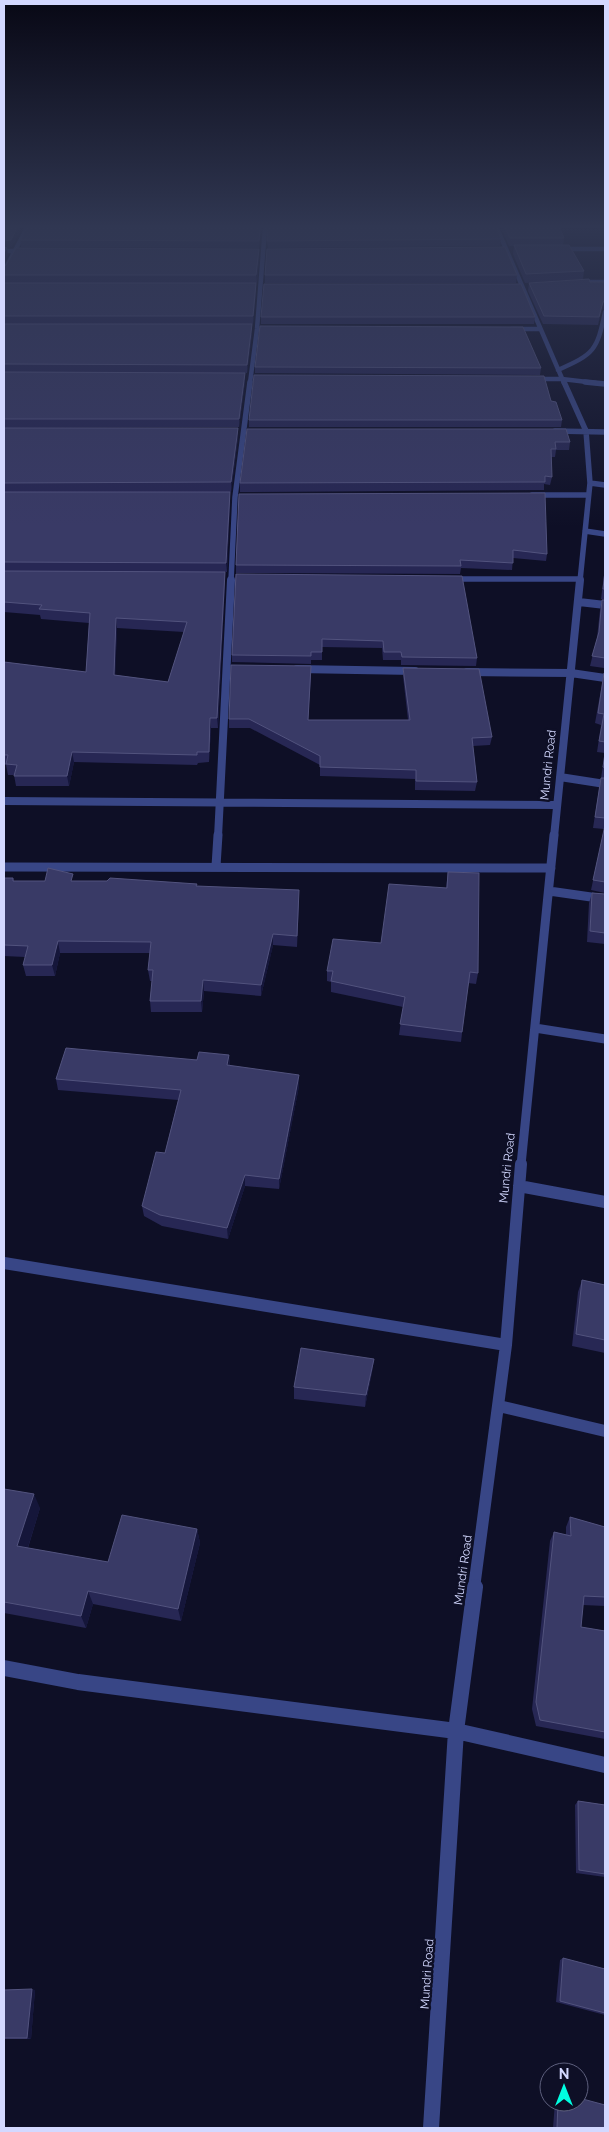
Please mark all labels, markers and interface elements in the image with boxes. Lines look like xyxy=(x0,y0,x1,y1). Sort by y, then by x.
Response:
street label: Mundri Road xyxy=(537,729,559,801)
street label: Mundri Road xyxy=(496,1132,518,1204)
street label: Mundri Road xyxy=(451,1534,475,1606)
street label: Mundri Road xyxy=(418,1938,436,2010)
north arrow xyxy=(539,2062,589,2112)
text: N xyxy=(559,2066,569,2082)

